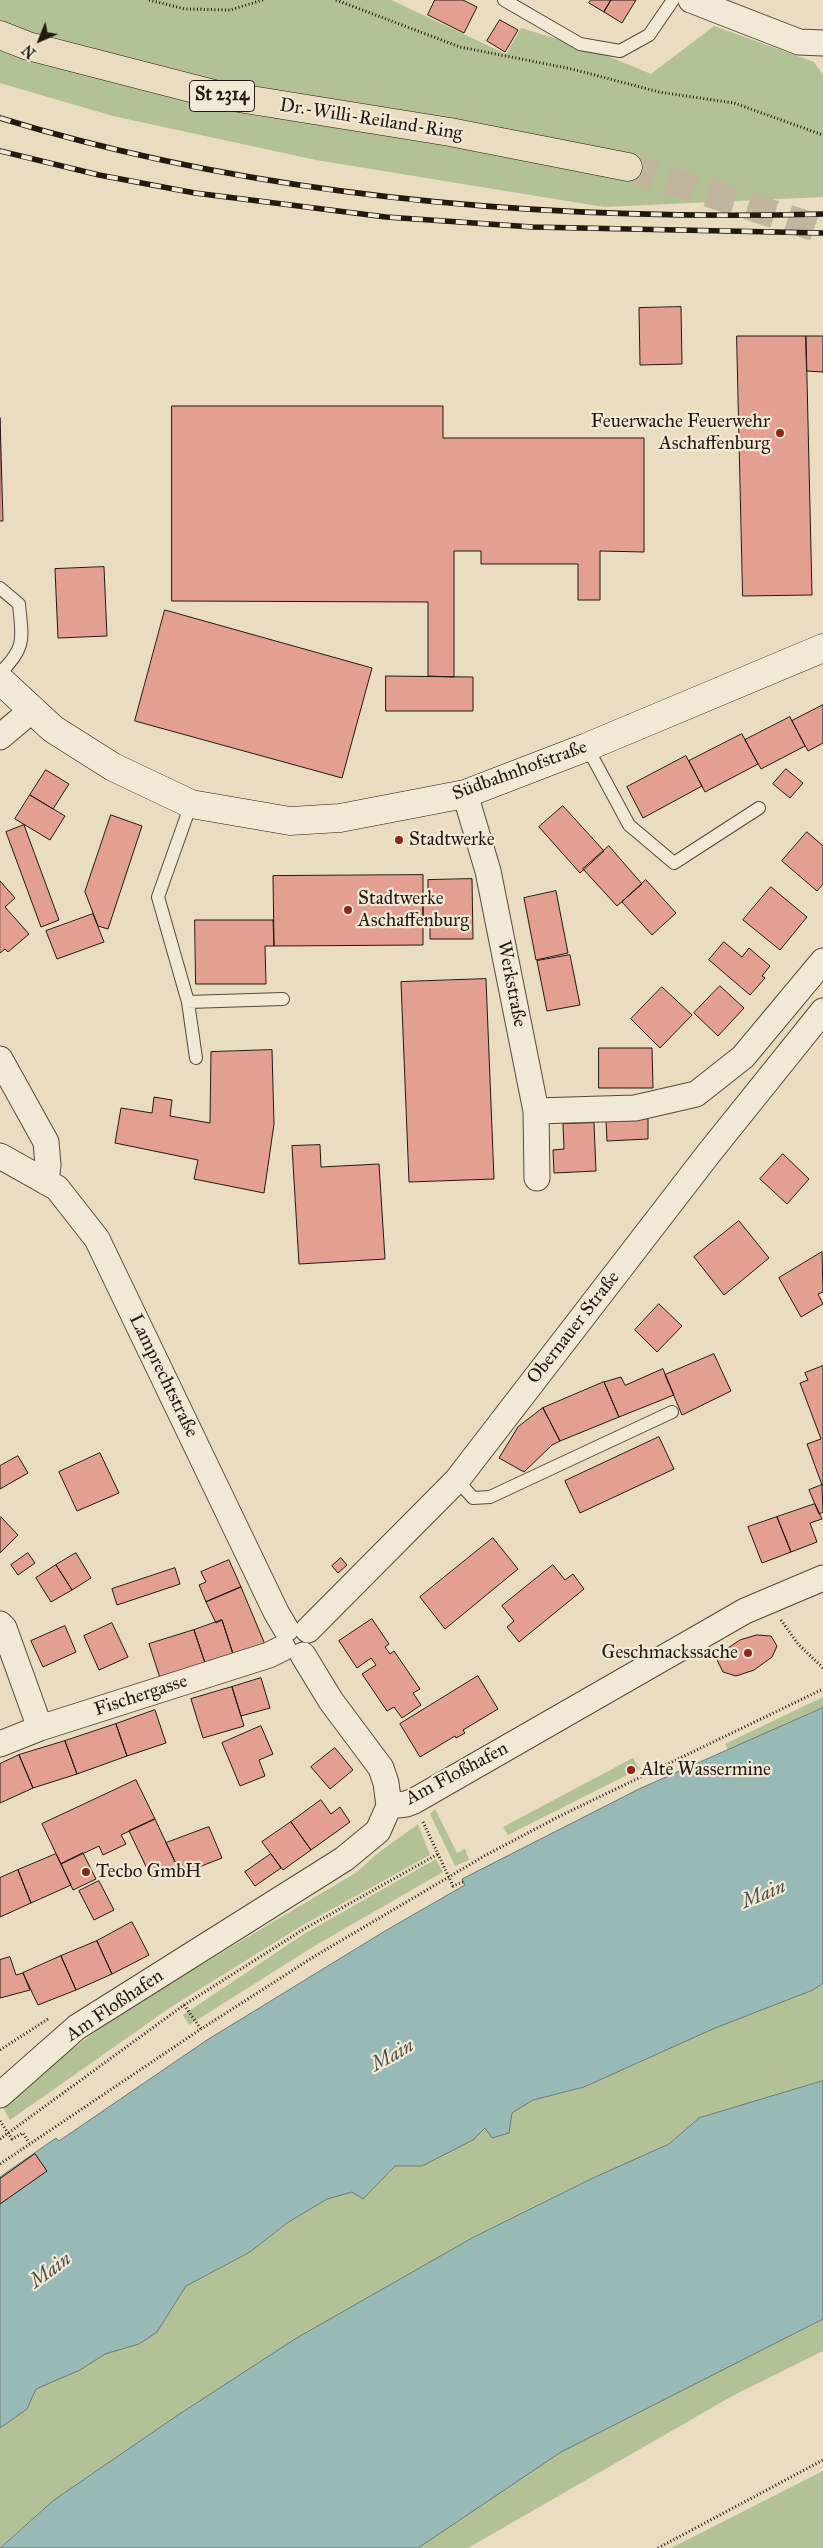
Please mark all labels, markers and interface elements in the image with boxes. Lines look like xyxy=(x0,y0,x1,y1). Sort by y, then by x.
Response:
north arrow xyxy=(15,15,65,65)
text: N xyxy=(19,41,39,61)
road number: St 2314 xyxy=(190,80,254,112)
street label: Dr.-Willi-Reiland-Ring xyxy=(278,94,464,146)
place label: Feuerwache Feuerwehr Aschaffenburg xyxy=(591,411,770,455)
marker: Feuerwache Feuerwehr Aschaffenburg xyxy=(774,427,786,439)
street label: Südbahnhofstraße xyxy=(449,736,591,806)
place label: Stadtwerke xyxy=(409,829,495,851)
marker: Stadtwerke xyxy=(393,834,405,846)
place label: Stadtwerke Aschaffenburg xyxy=(358,888,469,932)
marker: Stadtwerke Aschaffenburg xyxy=(342,904,354,916)
street label: Werkstraße xyxy=(491,939,531,1029)
street label: Obernauer Straße xyxy=(523,1267,625,1389)
street label: Lamprechtstraße xyxy=(123,1311,203,1441)
place label: Geschmackssache xyxy=(602,1642,738,1664)
marker: Geschmackssache xyxy=(742,1647,754,1659)
street label: Fischergasse xyxy=(91,1670,191,1722)
street label: Am Floßhafen xyxy=(402,1737,512,1811)
place label: Alte Wassermine xyxy=(641,1759,771,1781)
marker: Alte Wassermine xyxy=(625,1764,637,1776)
place label: Tecbo GmbH xyxy=(96,1861,202,1883)
marker: Tecbo GmbH xyxy=(80,1866,92,1878)
water label: Main xyxy=(739,1875,789,1915)
street label: Am Floßhafen xyxy=(62,1965,168,2047)
water label: Main xyxy=(367,2035,419,2077)
water label: Main xyxy=(26,2248,76,2294)

